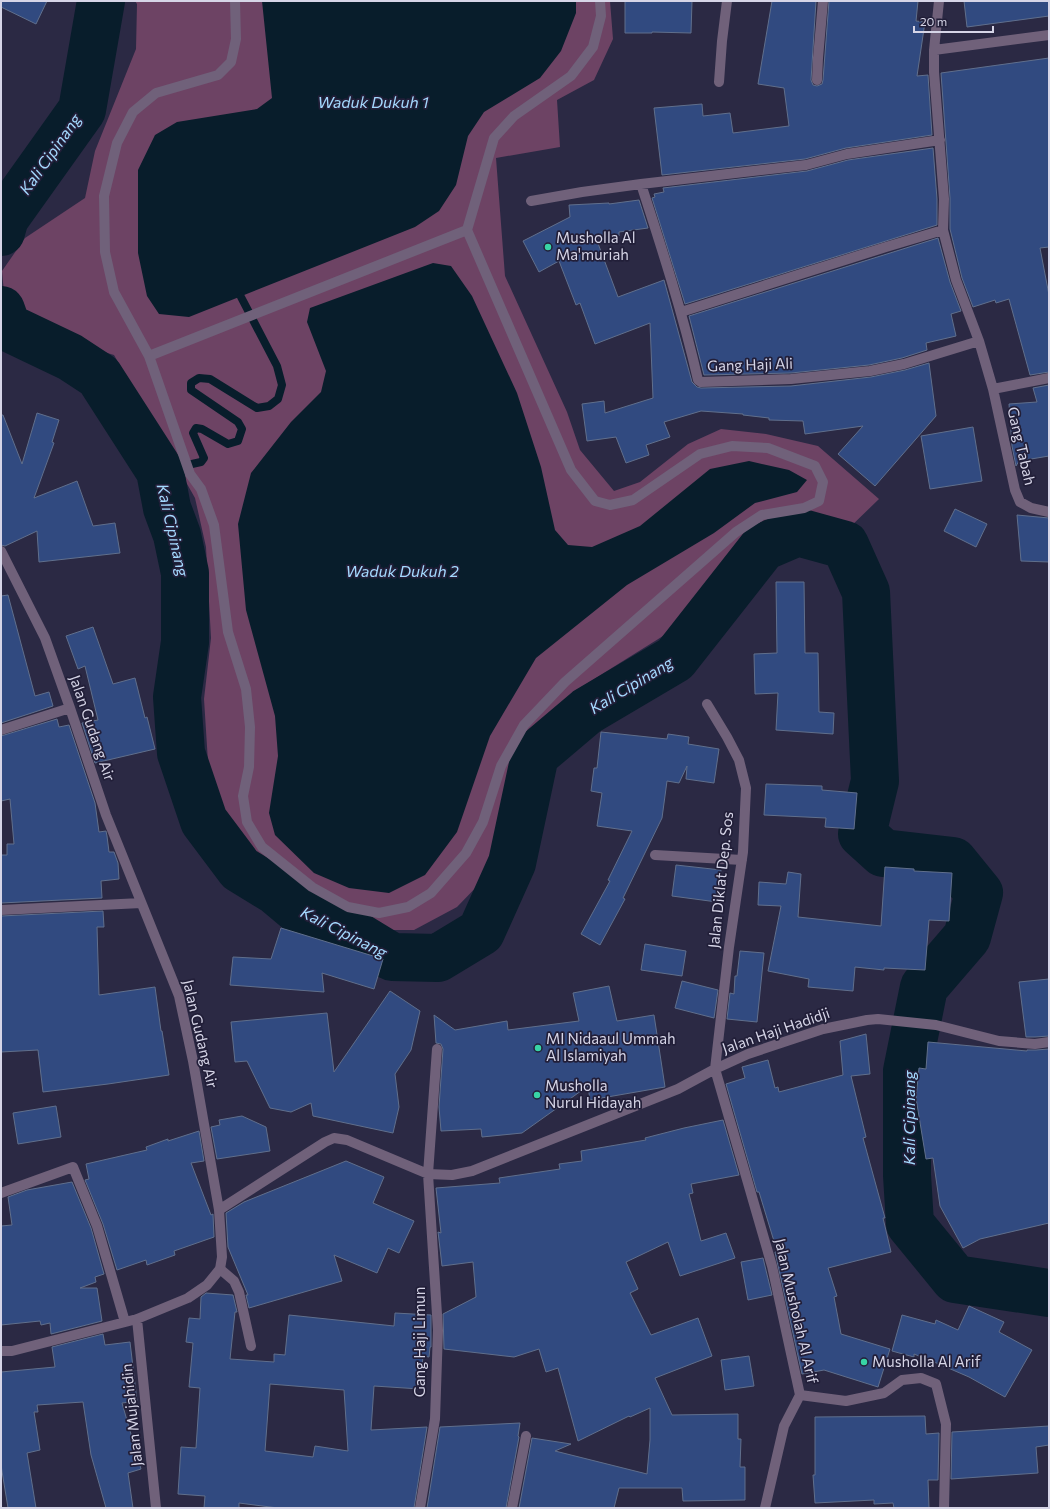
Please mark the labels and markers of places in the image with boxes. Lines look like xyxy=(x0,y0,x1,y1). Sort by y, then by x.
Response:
place label: Musholla Al Ma'muriah xyxy=(556,228,636,263)
marker: Musholla Al Ma'muriah xyxy=(543,242,553,252)
place label: MI Nidaaul Ummah Al Islamiyah xyxy=(546,1029,676,1064)
marker: MI Nidaaul Ummah Al Islamiyah xyxy=(533,1043,543,1053)
place label: Musholla Nurul Hidayah xyxy=(545,1076,641,1111)
marker: Musholla Nurul Hidayah xyxy=(532,1090,542,1100)
place label: Musholla Al Arif xyxy=(872,1352,981,1370)
marker: Musholla Al Arif xyxy=(859,1357,869,1367)

